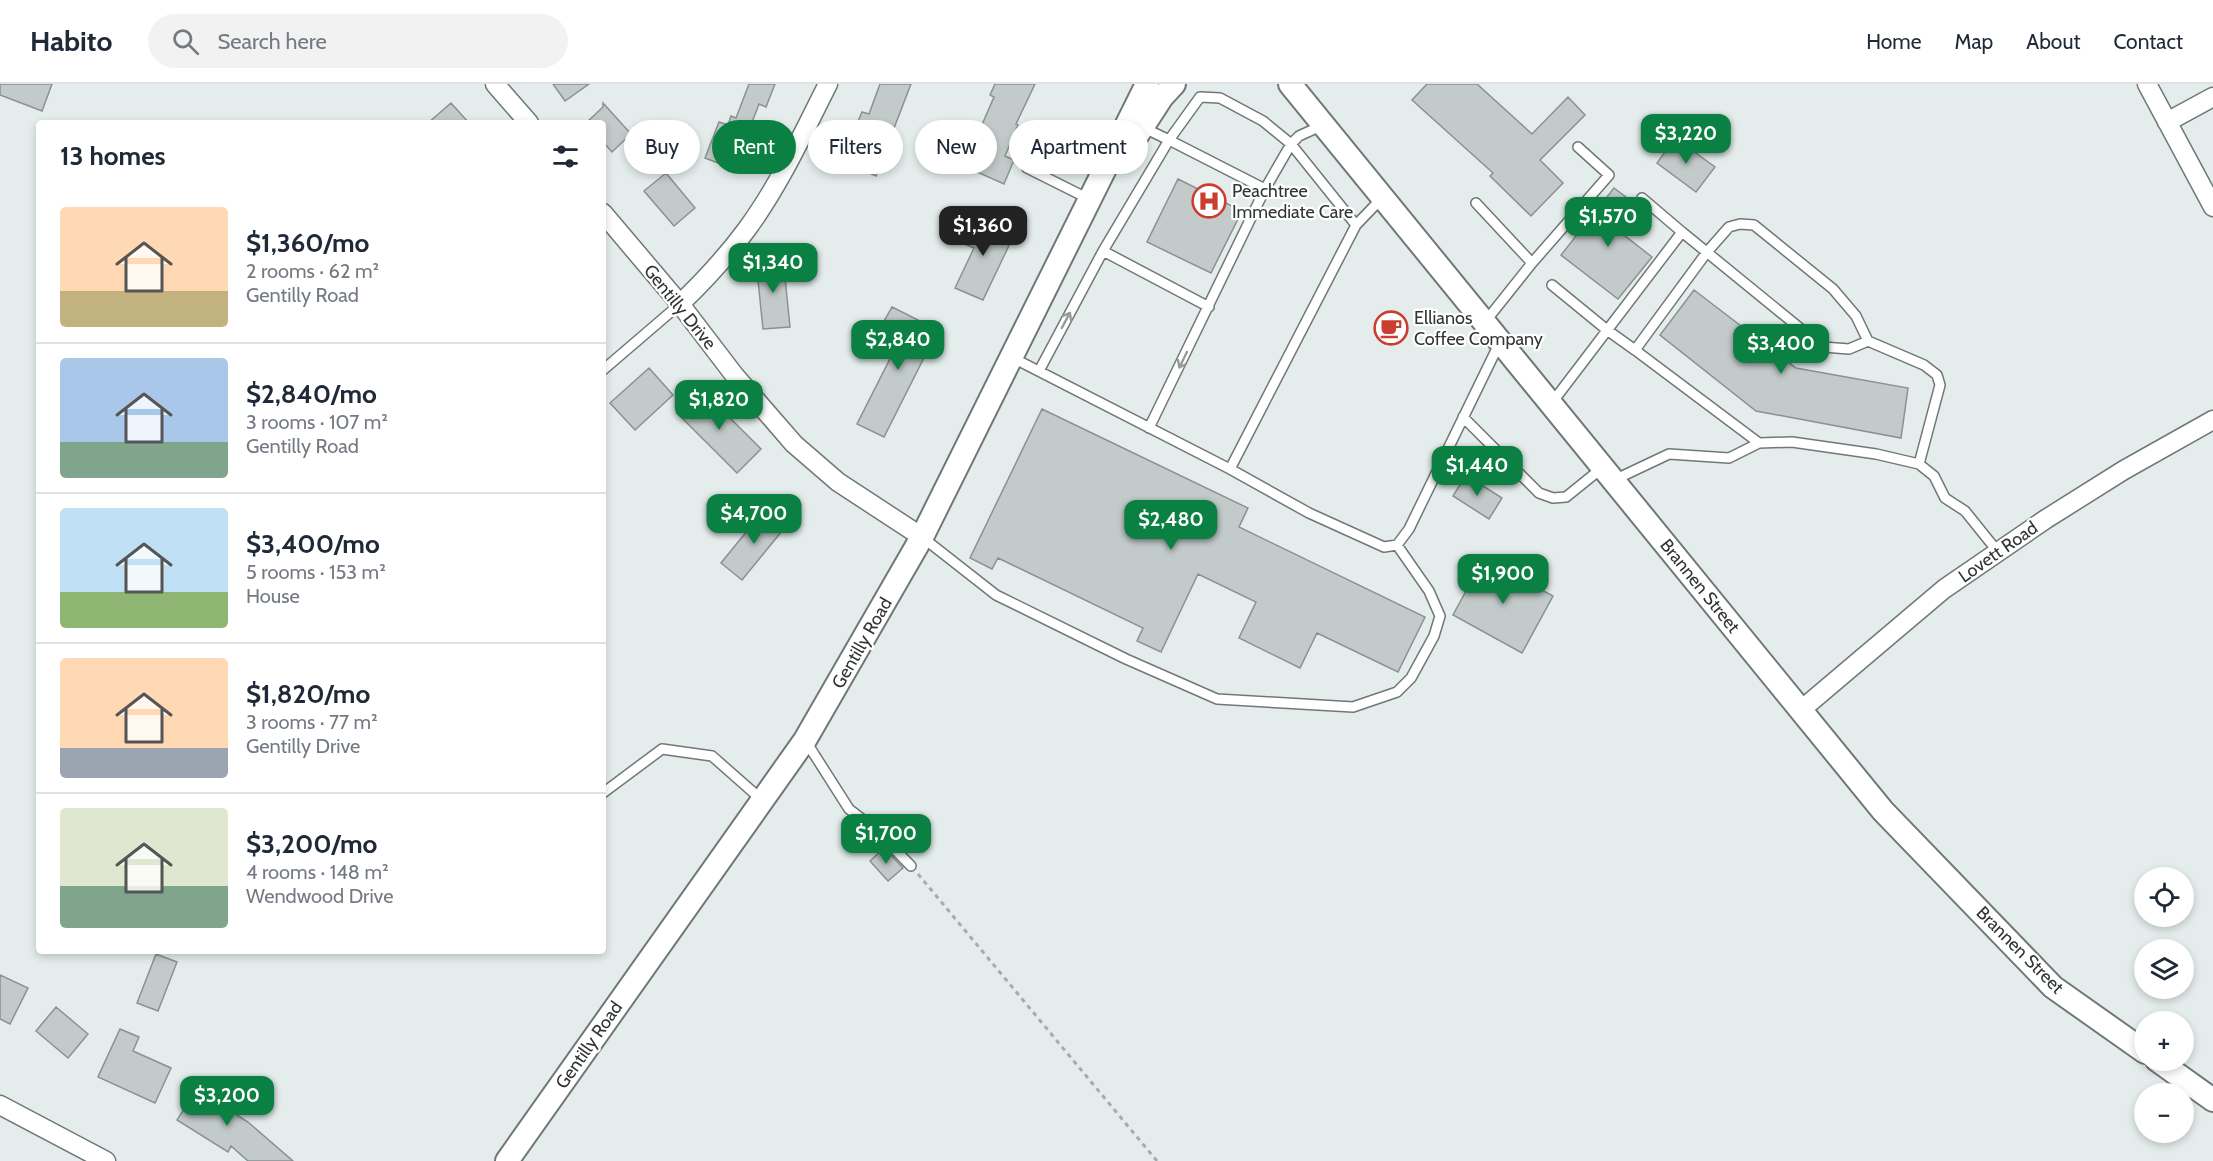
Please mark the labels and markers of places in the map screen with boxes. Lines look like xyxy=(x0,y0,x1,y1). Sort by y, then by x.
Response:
pin: $3,220 xyxy=(1637,114,1735,165)
place label: Peachtree Immediate Care xyxy=(1232,180,1353,223)
hospital icon: Peachtree Immediate Care xyxy=(1191,183,1227,219)
pin: $1,570 xyxy=(1559,197,1657,248)
pin: $1,360 xyxy=(934,206,1032,257)
pin: $1,340 xyxy=(724,243,822,294)
place label: Ellianos Coffee Company xyxy=(1414,307,1543,350)
cafe icon: Ellianos Coffee Company xyxy=(1373,310,1409,346)
pin: $2,840 xyxy=(849,320,947,371)
pin: $3,400 xyxy=(1732,324,1830,375)
pin: $1,820 xyxy=(670,380,768,431)
pin: $1,440 xyxy=(1428,446,1526,497)
pin: $4,700 xyxy=(705,494,803,545)
pin: $2,480 xyxy=(1122,500,1220,551)
pin: $1,900 xyxy=(1454,554,1552,605)
pin: $1,700 xyxy=(837,814,935,865)
pin: $3,200 xyxy=(178,1076,276,1127)

